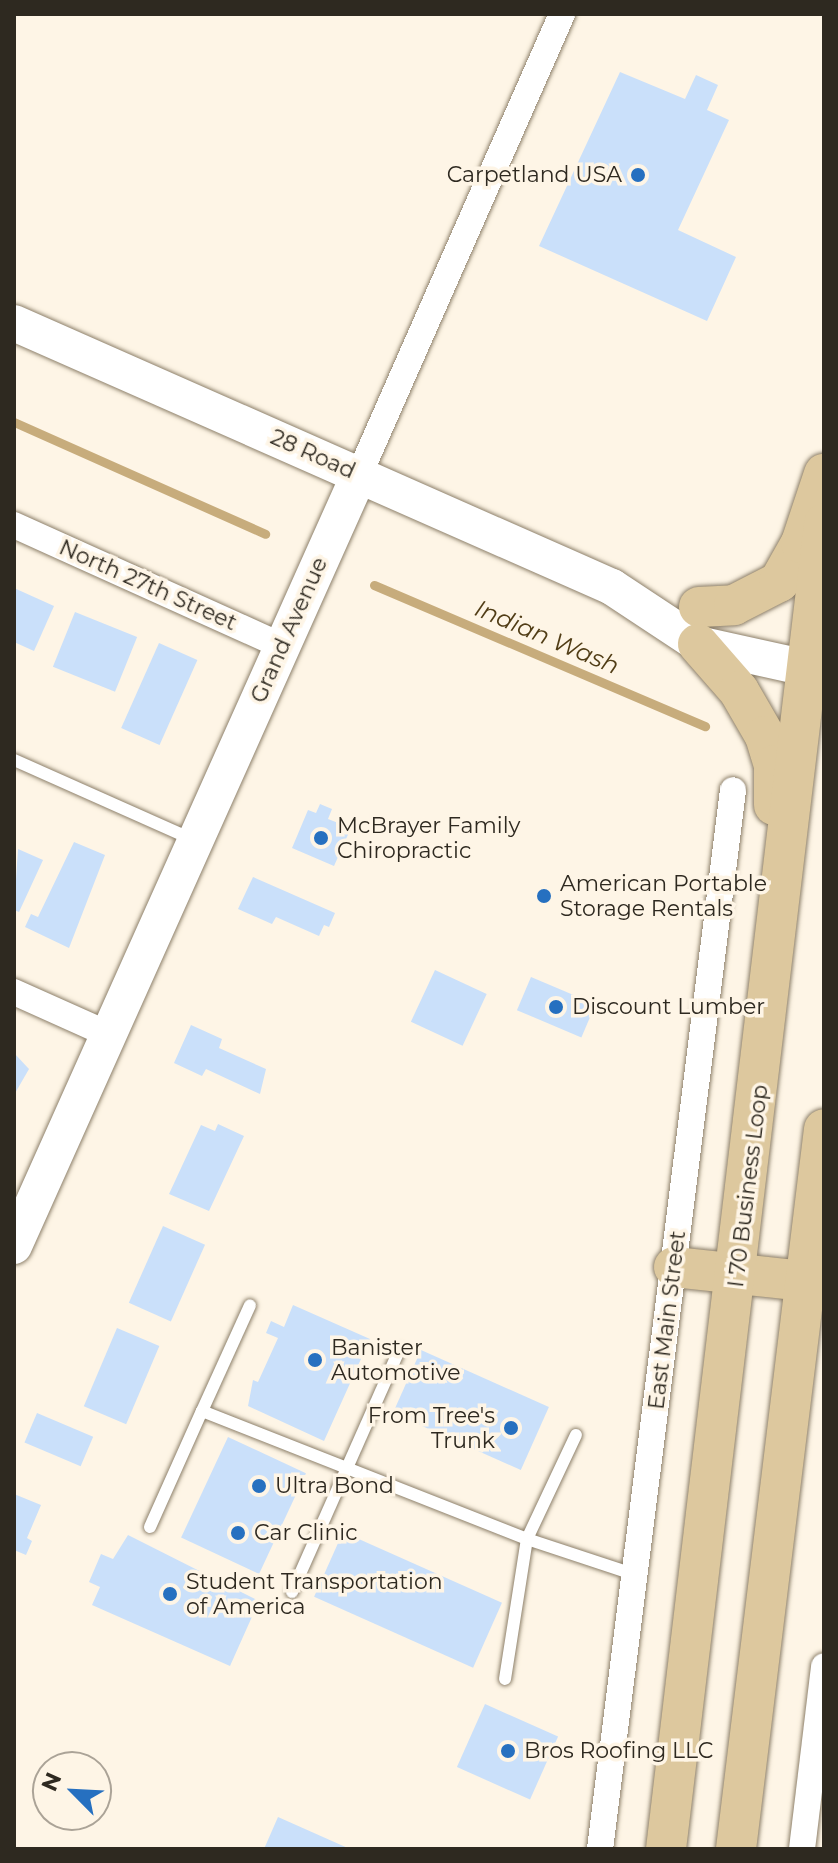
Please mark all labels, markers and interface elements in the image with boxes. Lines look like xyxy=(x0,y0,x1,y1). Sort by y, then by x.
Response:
place label: Carpetland USA xyxy=(447,162,622,188)
marker: Carpetland USA xyxy=(629,166,647,184)
street label: 28 Road xyxy=(267,424,359,484)
street label: North 27th Street xyxy=(55,534,241,636)
street label: Grand Avenue xyxy=(245,553,333,707)
water label: Indian Wash xyxy=(470,594,624,680)
place label: McBrayer Family Chiropractic xyxy=(337,812,520,864)
marker: McBrayer Family Chiropractic xyxy=(312,829,330,847)
place label: American Portable Storage Rentals xyxy=(560,870,767,922)
marker: American Portable Storage Rentals xyxy=(535,887,553,905)
place label: Discount Lumber xyxy=(572,994,765,1020)
marker: Discount Lumber xyxy=(547,998,565,1016)
street label: I 70 Business Loop xyxy=(722,1083,774,1289)
street label: East Main Street xyxy=(643,1229,691,1411)
place label: Banister Automotive xyxy=(331,1334,461,1386)
marker: Banister Automotive xyxy=(306,1351,324,1369)
place label: From Tree's Trunk xyxy=(368,1402,495,1454)
marker: From Tree's Trunk xyxy=(502,1419,520,1437)
place label: Ultra Bond xyxy=(275,1473,394,1499)
marker: Ultra Bond xyxy=(250,1477,268,1495)
place label: Car Clinic xyxy=(254,1520,358,1546)
marker: Car Clinic xyxy=(229,1524,247,1542)
place label: Student Transportation of America xyxy=(186,1568,443,1620)
marker: Student Transportation of America xyxy=(161,1585,179,1603)
place label: Bros Roofing LLC xyxy=(524,1738,713,1764)
marker: Bros Roofing LLC xyxy=(499,1742,517,1760)
north arrow xyxy=(32,1751,112,1831)
text: N xyxy=(35,1768,67,1795)

